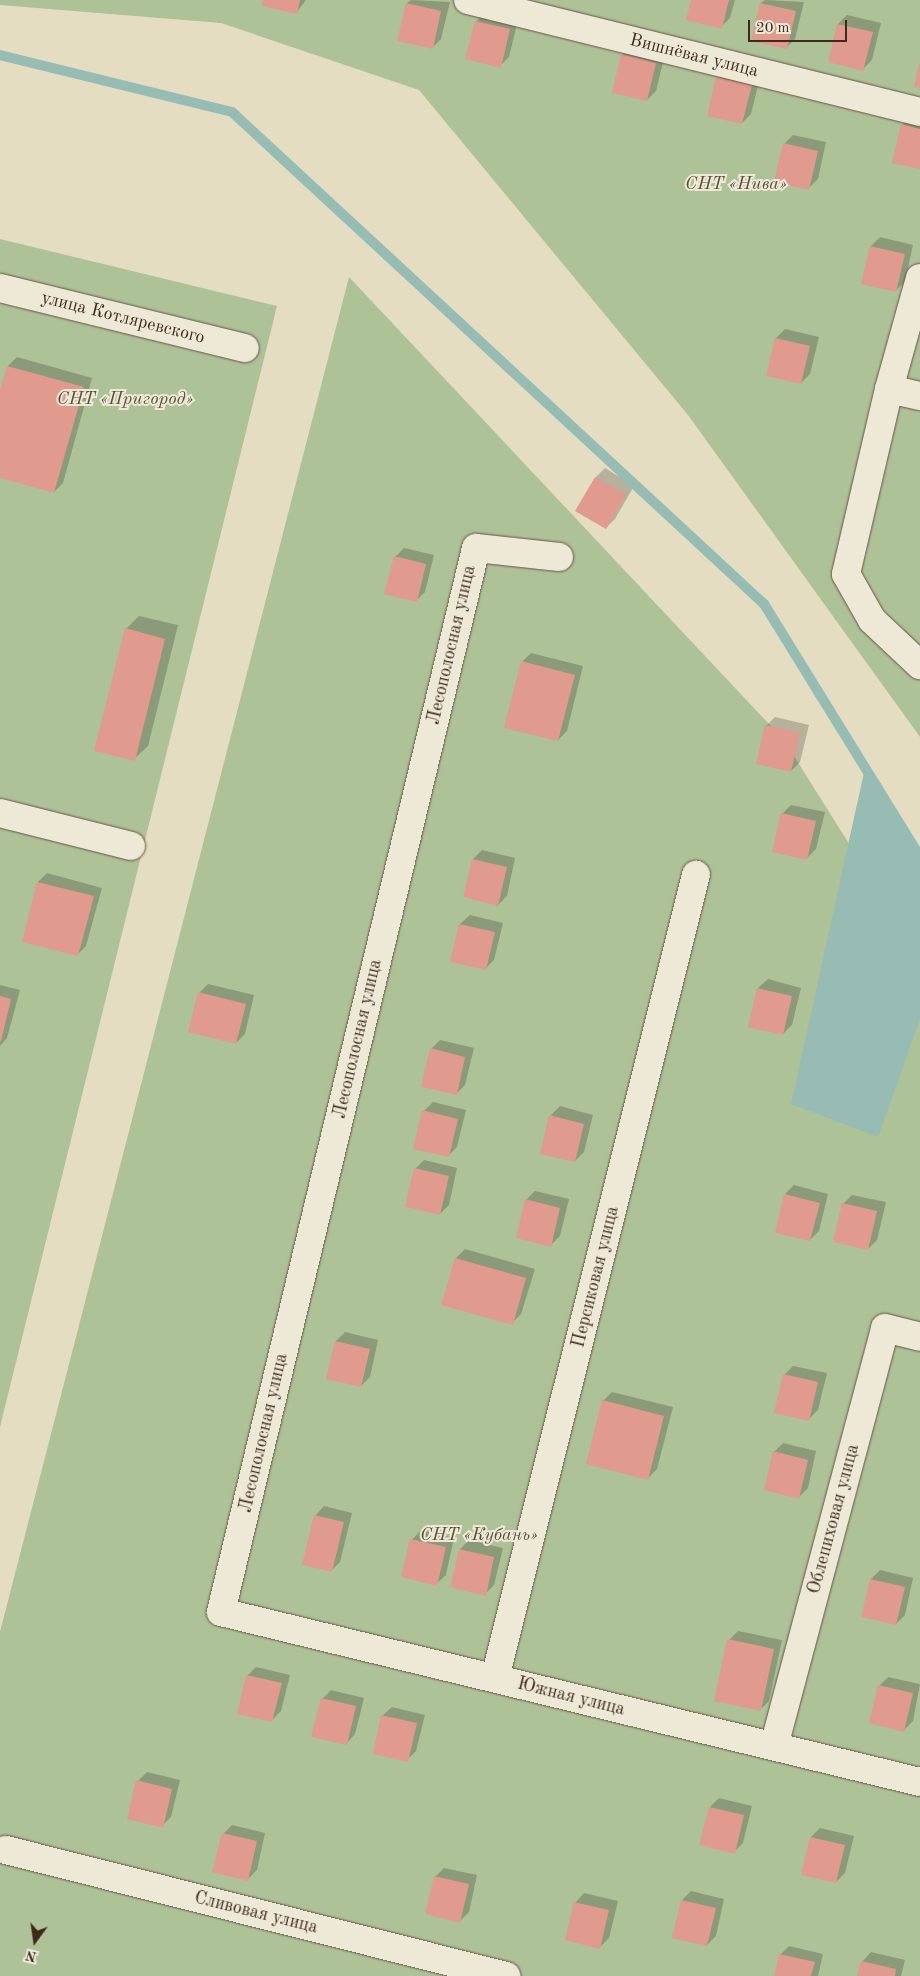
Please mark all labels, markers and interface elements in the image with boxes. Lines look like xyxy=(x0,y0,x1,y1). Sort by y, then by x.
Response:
scale bar xyxy=(750,10,849,42)
text: 20 m xyxy=(756,21,790,36)
street label: Вишнёвая улица xyxy=(627,30,761,82)
park label: СНТ «Нива» xyxy=(685,173,787,195)
street label: улица Котляревского xyxy=(39,287,207,349)
park label: СНТ «Пригород» xyxy=(57,388,193,410)
street label: Лесополосная улица xyxy=(423,563,481,727)
street label: Лесополосная улица xyxy=(329,957,387,1121)
street label: Персиковая улица xyxy=(568,1204,624,1350)
street label: Лесополосная улица xyxy=(235,1351,293,1515)
street label: Облепиховая улица xyxy=(804,1442,864,1596)
park label: СНТ «Кубань» xyxy=(420,1524,538,1546)
street label: Южная улица xyxy=(515,1673,627,1721)
street label: Сливовая улица xyxy=(192,1887,320,1939)
north arrow xyxy=(10,1916,60,1966)
text: N xyxy=(24,1947,38,1964)

